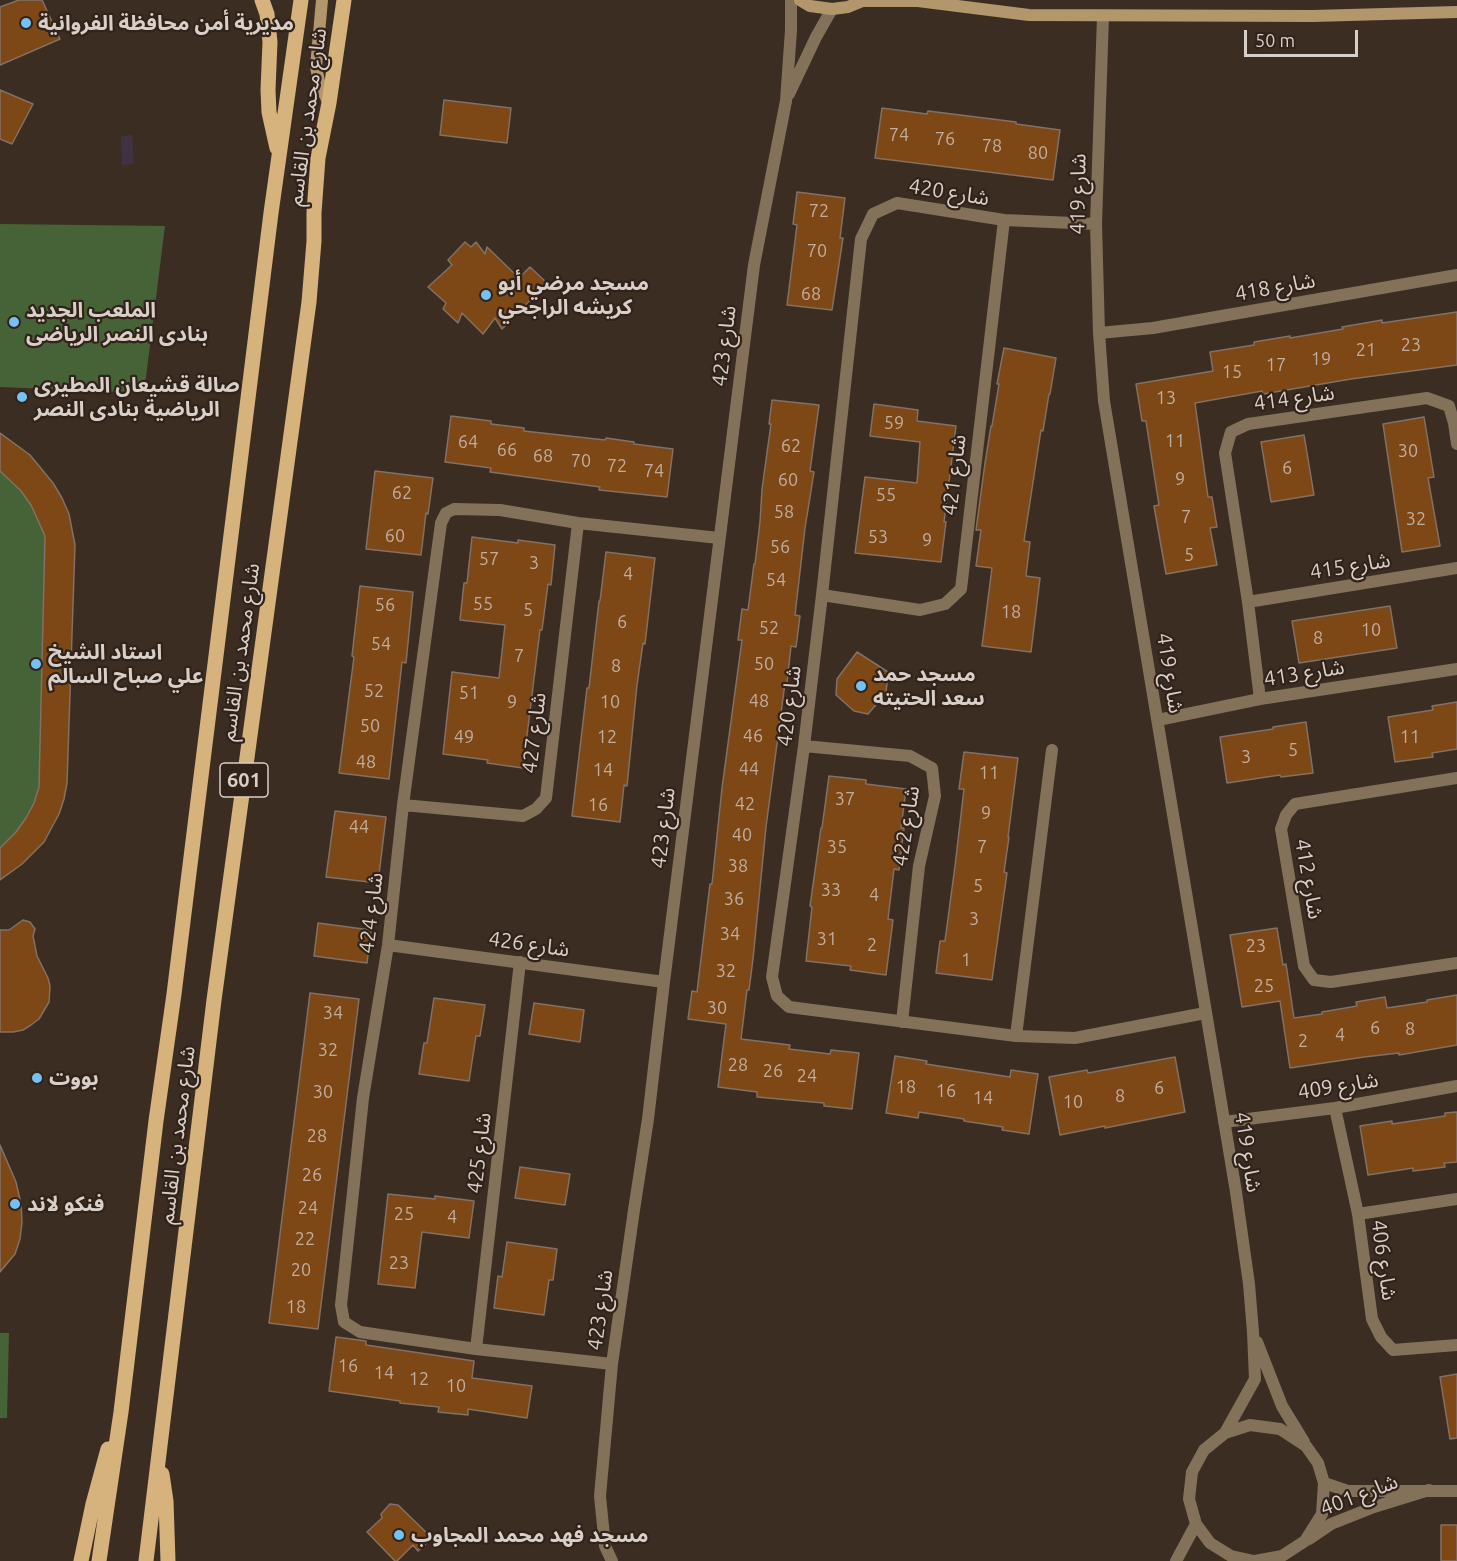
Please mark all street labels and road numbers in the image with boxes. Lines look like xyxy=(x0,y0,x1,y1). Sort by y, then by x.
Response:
street label: شارع محمد بن القاسم xyxy=(282,26,332,208)
street label: شارع 419 xyxy=(1065,153,1091,235)
street label: شارع 420 xyxy=(907,173,991,211)
street label: شارع 418 xyxy=(1233,268,1317,306)
street label: شارع 423 xyxy=(707,304,741,388)
street label: شارع 414 xyxy=(1252,380,1336,416)
street label: شارع 421 xyxy=(937,433,971,517)
street label: شارع 415 xyxy=(1308,547,1392,585)
street label: شارع محمد بن القاسم xyxy=(215,561,265,743)
street label: شارع 419 xyxy=(1151,631,1189,715)
street label: شارع 413 xyxy=(1262,654,1346,692)
street label: شارع 420 xyxy=(772,664,806,748)
street label: شارع 427 xyxy=(517,691,551,775)
road number: 601 xyxy=(220,763,268,797)
street label: شارع 422 xyxy=(887,784,925,868)
street label: شارع 423 xyxy=(646,786,680,870)
street label: شارع 412 xyxy=(1290,837,1328,921)
street label: شارع 424 xyxy=(354,871,388,955)
street label: شارع 426 xyxy=(487,926,571,962)
street label: شارع محمد بن القاسم xyxy=(154,1044,200,1226)
street label: شارع 409 xyxy=(1296,1067,1380,1105)
street label: شارع 419 xyxy=(1229,1110,1267,1194)
street label: شارع 425 xyxy=(462,1111,496,1195)
street label: شارع 406 xyxy=(1366,1218,1402,1302)
street label: شارع 423 xyxy=(582,1268,618,1352)
street label: شارع 401 xyxy=(1317,1469,1401,1521)

